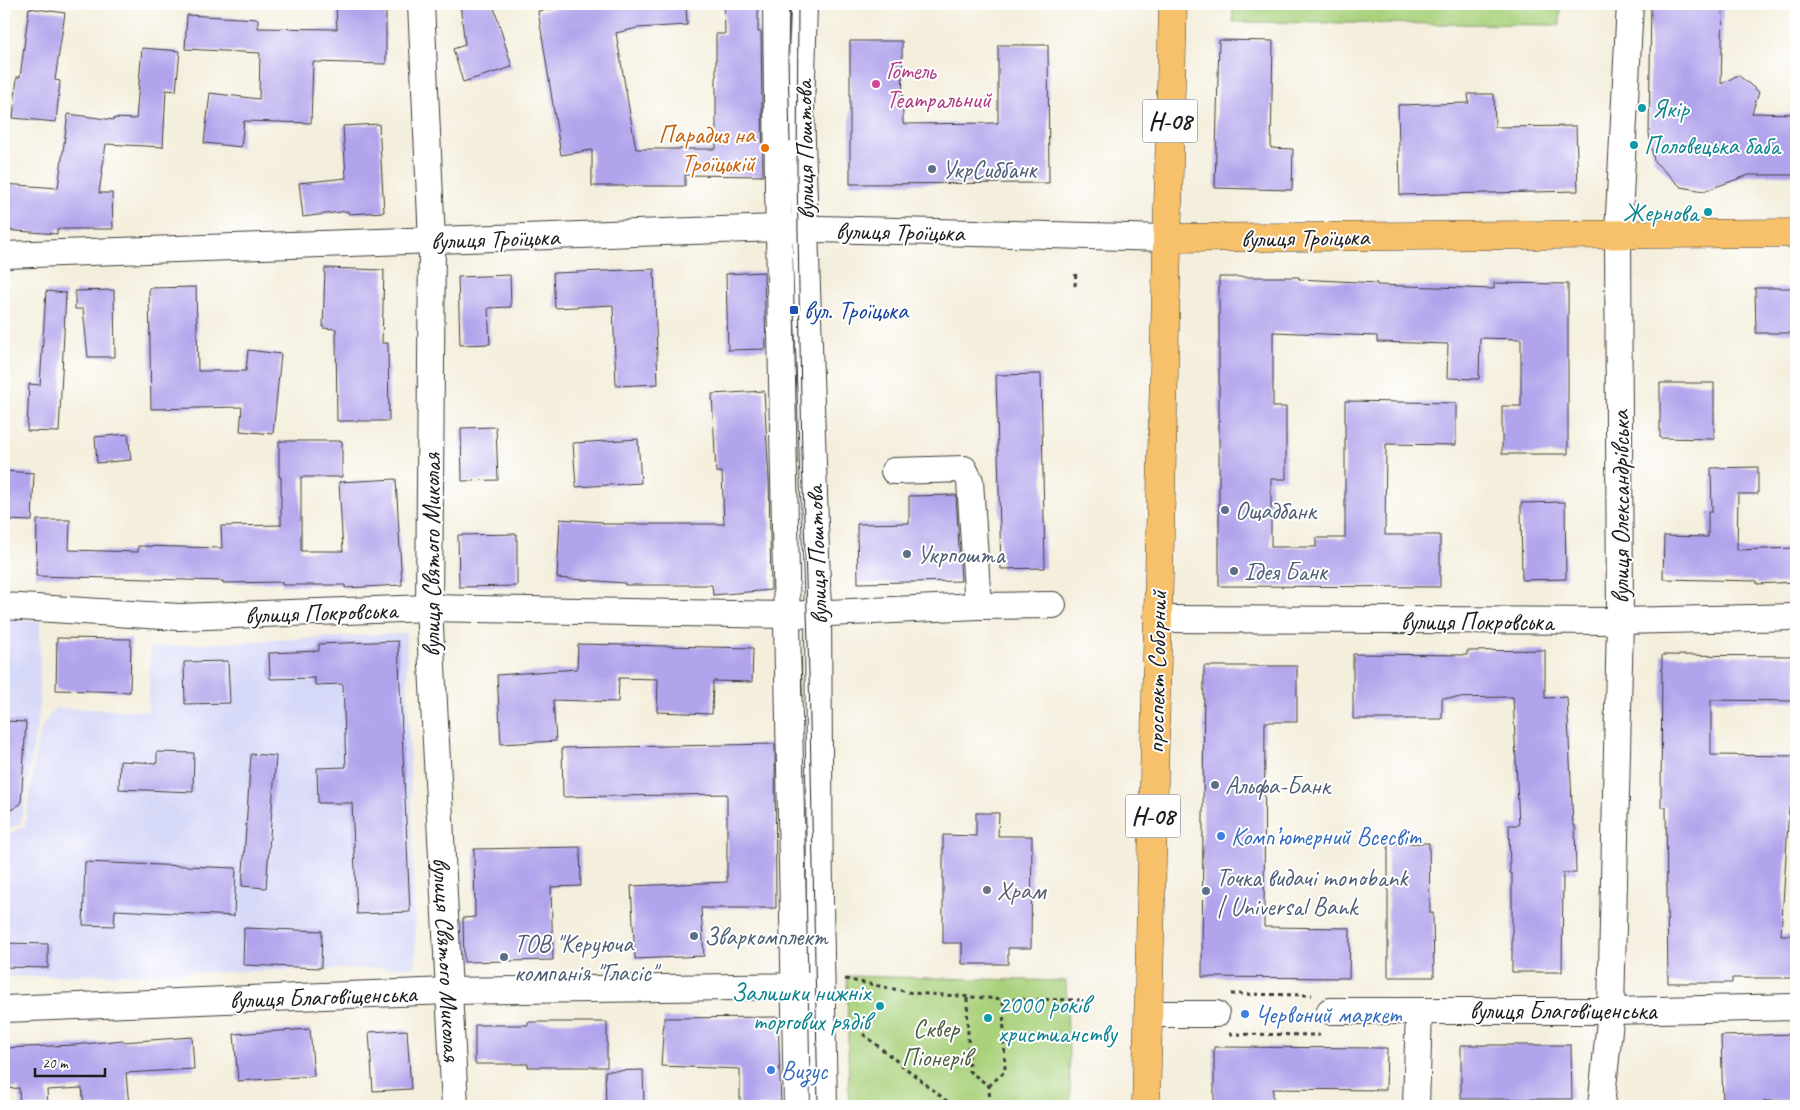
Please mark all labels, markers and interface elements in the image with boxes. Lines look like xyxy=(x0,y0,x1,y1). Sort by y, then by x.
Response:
place label: Готель Театральний xyxy=(886,55,993,116)
street label: вулиця Поштова xyxy=(788,77,822,220)
marker: Готель Театральний xyxy=(870,78,882,90)
place label: Якір xyxy=(1652,93,1691,125)
road number: Н-08 xyxy=(1142,100,1198,142)
marker: Якір xyxy=(1636,102,1648,114)
place label: Парадиз на Троїцькій xyxy=(658,119,757,180)
place label: Половецька баба xyxy=(1644,130,1782,162)
marker: Половецька баба xyxy=(1628,139,1640,151)
marker: Парадиз на Троїцькій xyxy=(759,142,771,154)
place label: УкрСиббанк xyxy=(942,154,1038,186)
marker: УкрСиббанк xyxy=(926,163,938,175)
place label: Жернова xyxy=(1623,197,1701,229)
marker: Жернова xyxy=(1702,206,1714,218)
street label: вулиця Троїцька xyxy=(835,215,967,249)
street label: вулиця Троїцька xyxy=(430,221,562,257)
street label: вулиця Троїцька xyxy=(1240,221,1372,255)
place label: вул. Троїцька xyxy=(804,295,910,327)
marker: вул. Троїцька xyxy=(788,304,800,316)
street label: вулиця Олександрівська xyxy=(1605,408,1637,604)
street label: вулиця Святого Миколая xyxy=(416,452,448,657)
street label: вулиця Поштова xyxy=(798,482,835,625)
place label: Ощадбанк xyxy=(1235,495,1318,527)
marker: Ощадбанк xyxy=(1219,504,1231,516)
place label: Укрпошта xyxy=(917,539,1006,571)
marker: Укрпошта xyxy=(901,548,913,560)
place label: Ідея Банк xyxy=(1244,556,1329,588)
marker: Ідея Банк xyxy=(1228,565,1240,577)
street label: проспект Соборний xyxy=(1140,589,1174,754)
street label: вулиця Покровська xyxy=(244,594,400,632)
street label: вулиця Покровська xyxy=(1401,606,1556,638)
place label: Альфа-Банк xyxy=(1225,770,1332,802)
marker: Альфа-Банк xyxy=(1209,779,1221,791)
road number: Н-08 xyxy=(1126,794,1180,838)
place label: Комп’ютерний Всесвіт xyxy=(1231,821,1422,853)
marker: Комп’ютерний Всесвіт xyxy=(1215,830,1227,842)
street label: вулиця Святого Миколая xyxy=(425,856,468,1063)
place label: Точка видачі monobank | Universal Bank xyxy=(1216,862,1409,923)
place label: Храм xyxy=(997,875,1048,907)
marker: Храм xyxy=(981,884,993,896)
marker: Точка видачі monobank | Universal Bank xyxy=(1200,885,1212,897)
place label: Зваркомплект xyxy=(704,921,829,953)
place label: ТОВ "Керуюча компанія "Гласіс" xyxy=(514,928,662,989)
marker: Зваркомплект xyxy=(688,930,700,942)
marker: ТОВ "Керуюча компанія "Гласіс" xyxy=(498,951,510,963)
place label: Залишки нижніх торгових рядів xyxy=(731,977,876,1038)
street label: вулиця Благовіщенська xyxy=(229,978,419,1016)
place label: 2000 років христианству xyxy=(998,989,1119,1050)
street label: вулиця Благовіщенська xyxy=(1469,995,1659,1027)
place label: Червоний маркет xyxy=(1255,999,1403,1031)
marker: Залишки нижніх торгових рядів xyxy=(874,1000,886,1012)
marker: Червоний маркет xyxy=(1239,1008,1251,1020)
marker: 2000 років христианству xyxy=(982,1012,994,1024)
park label: Сквер Піонерів xyxy=(902,1013,977,1074)
scale bar xyxy=(35,1045,105,1077)
text: 20 m xyxy=(42,1054,69,1073)
place label: Визус xyxy=(781,1055,828,1088)
marker: Визус xyxy=(765,1064,777,1076)

